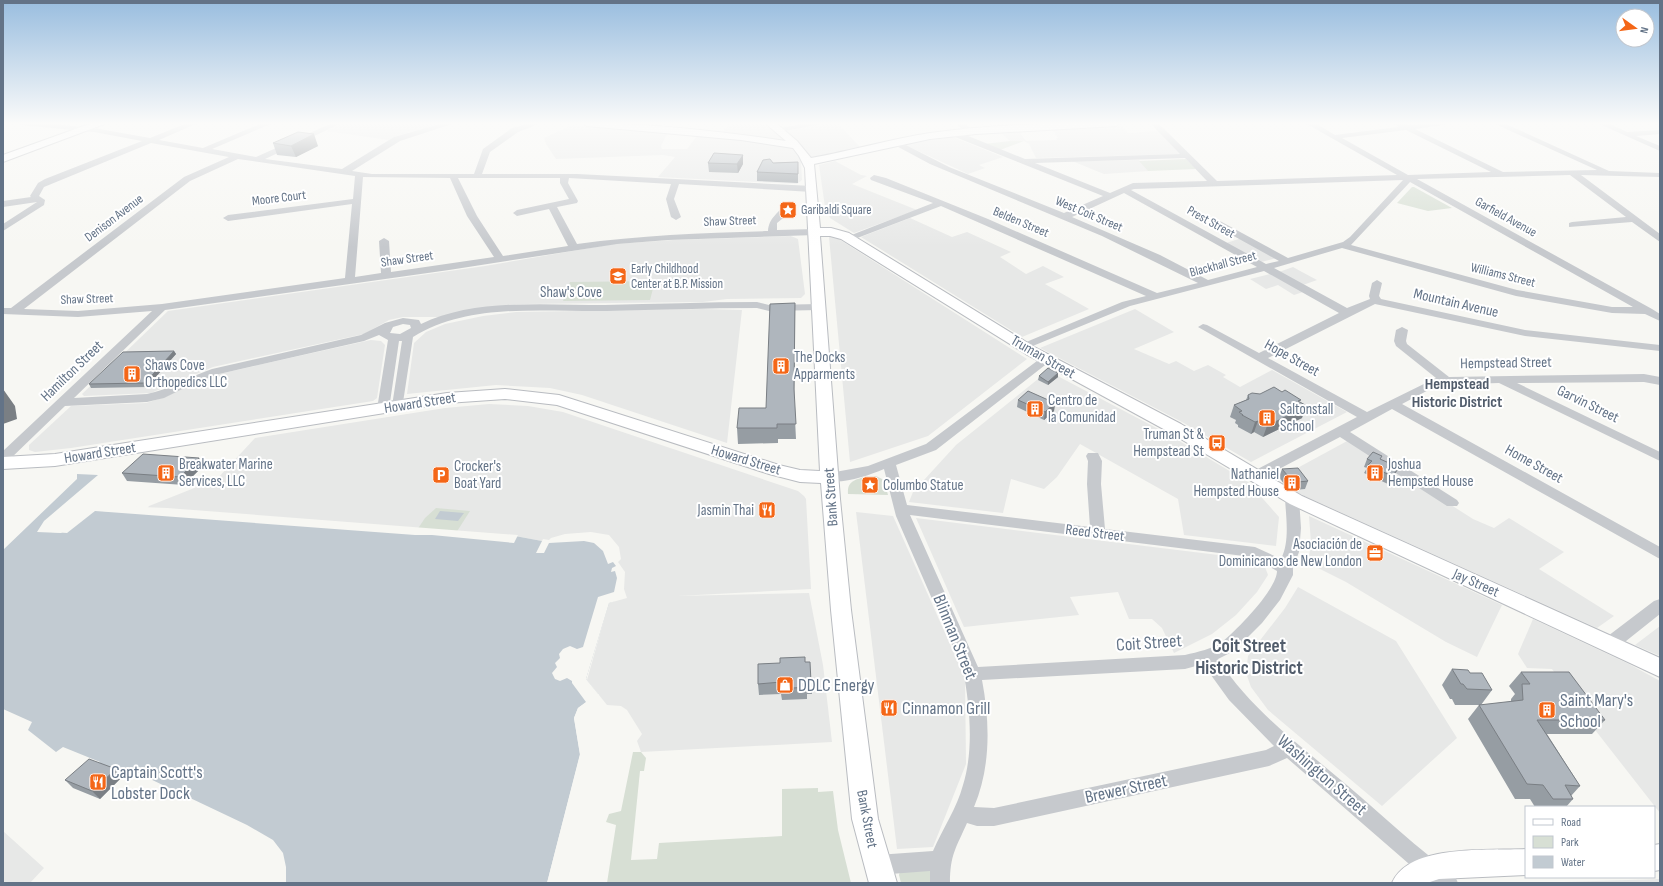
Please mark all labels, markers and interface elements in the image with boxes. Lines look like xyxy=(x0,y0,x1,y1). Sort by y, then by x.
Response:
north arrow xyxy=(1615,8,1655,48)
text: N xyxy=(1637,26,1651,35)
street label: Moore Court xyxy=(251,187,307,209)
street label: Denison Avenue xyxy=(82,191,146,245)
street label: West Coit Street xyxy=(1053,193,1125,235)
street label: Garfield Avenue xyxy=(1472,194,1540,240)
place icon: Garibaldi Square xyxy=(778,200,798,220)
place label: Garibaldi Square xyxy=(801,202,871,218)
street label: Prest Street xyxy=(1184,202,1238,242)
street label: Belden Street xyxy=(991,203,1051,241)
street label: Shaw Street xyxy=(703,212,757,230)
street label: Shaw Street xyxy=(380,247,434,271)
street label: Blackhall Street xyxy=(1188,247,1258,281)
street label: Williams Street xyxy=(1469,259,1537,291)
place label: Early Childhood Center at B.P. Mission xyxy=(631,261,723,292)
school or university icon: Early Childhood Center at B.P. Mission xyxy=(608,266,628,286)
street label: Shaw's Cove xyxy=(540,283,602,302)
street label: Mountain Avenue xyxy=(1412,284,1500,322)
street label: Shaw Street xyxy=(60,290,114,308)
street label: Truman Street xyxy=(1007,331,1079,383)
street label: Hope Street xyxy=(1261,335,1323,381)
street label: Hamilton Street xyxy=(37,336,108,406)
place label: The Docks Apparments xyxy=(793,348,855,384)
street label: Hempstead Street xyxy=(1460,353,1552,373)
place label: Shaws Cove Orthopedics LLC xyxy=(145,356,227,392)
building icon: The Docks Apparments xyxy=(771,356,791,376)
building icon: Shaws Cove Orthopedics LLC xyxy=(122,364,142,384)
district label: Hempstead Historic District xyxy=(1412,375,1502,412)
street label: Garvin Street xyxy=(1554,381,1622,427)
street label: Howard Street xyxy=(383,388,458,418)
place label: Centro de la Comunidad xyxy=(1048,391,1116,427)
building icon: Centro de la Comunidad xyxy=(1025,399,1045,419)
place label: Saltonstall School xyxy=(1280,400,1333,436)
building icon: Saltonstall School xyxy=(1257,408,1277,428)
place label: Truman St & Hempstead St xyxy=(1133,425,1204,461)
bus stop icon: Truman St & Hempstead St xyxy=(1207,433,1227,453)
street label: Howard Street xyxy=(63,438,138,468)
street label: Howard Street xyxy=(709,440,784,480)
street label: Home Street xyxy=(1502,440,1567,488)
place label: Breakwater Marine Services, LLC xyxy=(179,455,273,491)
place label: Joshua Hempsted House xyxy=(1387,455,1474,491)
place label: Crocker's Boat Yard xyxy=(454,457,501,493)
building icon: Breakwater Marine Services, LLC xyxy=(156,463,176,483)
building icon: Joshua Hempsted House xyxy=(1365,463,1385,483)
parking icon: Crocker's Boat Yard xyxy=(431,465,451,485)
place label: Nathaniel Hempsted House xyxy=(1193,465,1279,501)
street label: Bank Street xyxy=(819,467,843,527)
building icon: Nathaniel Hempsted House xyxy=(1282,473,1302,493)
place icon: Columbo Statue xyxy=(860,475,880,495)
place label: Columbo Statue xyxy=(883,476,963,495)
restaurant icon: Jasmin Thai xyxy=(757,500,777,520)
place label: Jasmin Thai xyxy=(697,501,754,520)
street label: Reed Street xyxy=(1065,520,1126,546)
place label: Asociación de Dominicanos de New London xyxy=(1219,535,1362,571)
office icon: Asociación de Dominicanos de New London xyxy=(1365,543,1385,563)
street label: Jay Street xyxy=(1449,564,1502,602)
street label: Blinman Street xyxy=(928,591,982,683)
street label: Coit Street xyxy=(1115,630,1183,656)
district label: Coit Street Historic District xyxy=(1195,635,1303,680)
shop icon: DDLC Energy xyxy=(775,675,795,695)
place label: DDLC Energy xyxy=(798,675,875,696)
place label: Saint Mary's School xyxy=(1560,690,1633,732)
restaurant icon: Cinnamon Grill xyxy=(879,698,899,718)
place label: Cinnamon Grill xyxy=(902,698,990,719)
building icon: Saint Mary's School xyxy=(1537,700,1557,720)
street label: Washington Street xyxy=(1273,730,1371,820)
place label: Captain Scott's Lobster Dock xyxy=(111,762,203,804)
street label: Brewer Street xyxy=(1083,770,1169,808)
restaurant icon: Captain Scott's Lobster Dock xyxy=(88,772,108,792)
street label: Bank Street xyxy=(852,788,882,850)
legend xyxy=(1525,806,1655,878)
text: Road xyxy=(1561,815,1581,830)
text: Park xyxy=(1561,835,1579,850)
text: Water xyxy=(1561,855,1585,870)

